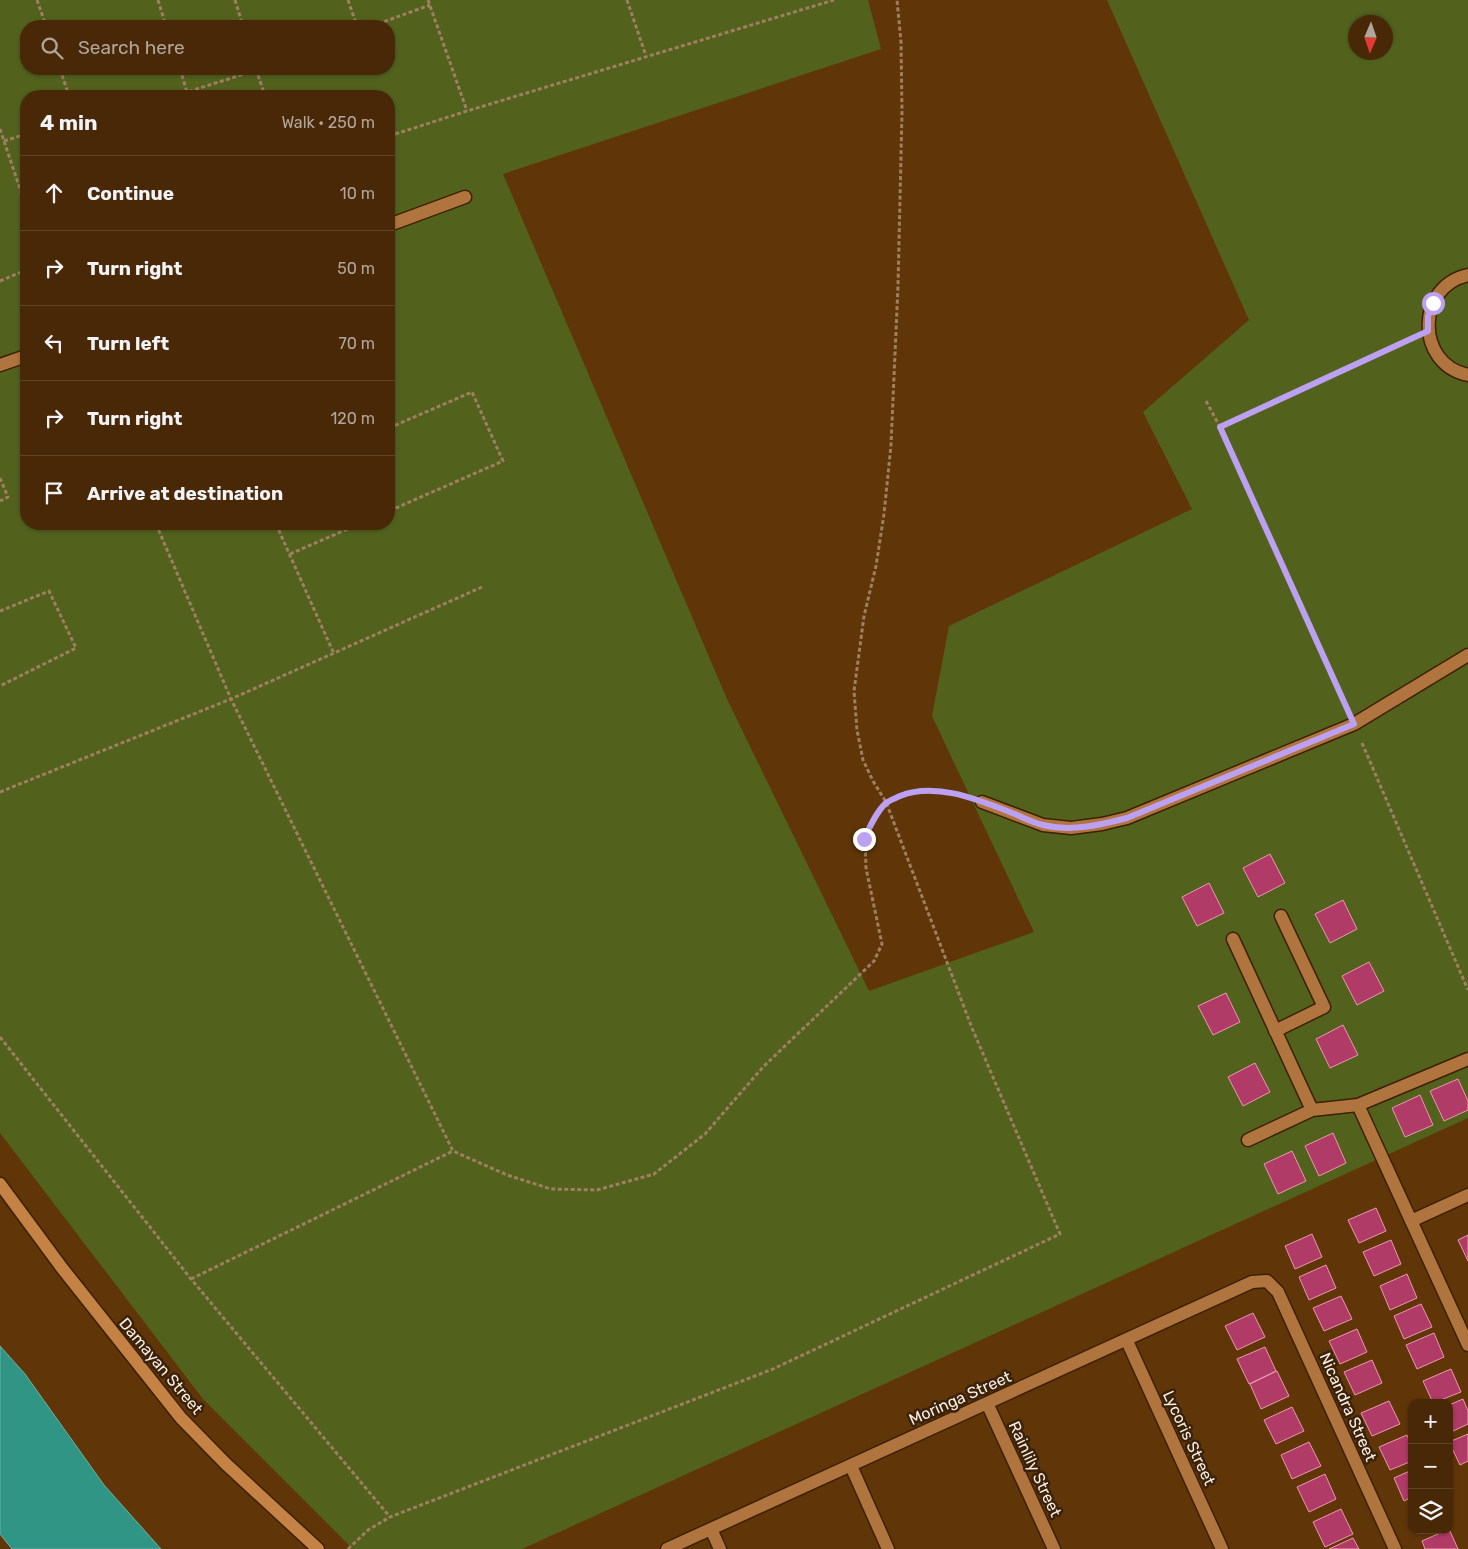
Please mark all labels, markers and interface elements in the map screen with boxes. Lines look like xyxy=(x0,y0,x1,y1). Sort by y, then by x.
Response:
north arrow xyxy=(1348,15,1393,60)
search box xyxy=(20,20,395,75)
icon: search xyxy=(38,34,66,62)
text: Search here xyxy=(78,36,185,59)
text: 4 min xyxy=(40,110,98,135)
text: Walk · 250 m xyxy=(281,113,375,132)
icon: ahead xyxy=(40,179,68,207)
text: Continue xyxy=(87,182,174,205)
text: 10 m xyxy=(340,184,375,203)
icon: right xyxy=(40,254,68,282)
text: Turn right xyxy=(87,257,182,280)
text: 50 m xyxy=(337,259,375,278)
route start xyxy=(1422,292,1445,315)
icon: left xyxy=(40,329,68,357)
text: Turn left xyxy=(87,332,169,355)
text: 70 m xyxy=(338,334,375,353)
icon: right xyxy=(40,404,68,432)
text: Turn right xyxy=(87,407,182,430)
text: 120 m xyxy=(330,409,375,428)
icon: arrive xyxy=(40,479,68,507)
text: Arrive at destination xyxy=(87,482,283,505)
route end xyxy=(853,828,876,851)
street label: Damayan Street xyxy=(115,1314,207,1418)
street label: Nicandra Street xyxy=(1316,1350,1380,1464)
street label: Moringa Street xyxy=(906,1367,1014,1429)
street label: Lycoris Street xyxy=(1159,1388,1219,1488)
map controls xyxy=(1408,1399,1453,1534)
button: + xyxy=(1408,1399,1453,1444)
street label: Rainlily Street xyxy=(1005,1418,1065,1520)
button: − xyxy=(1408,1444,1453,1489)
button: layers xyxy=(1408,1489,1453,1534)

